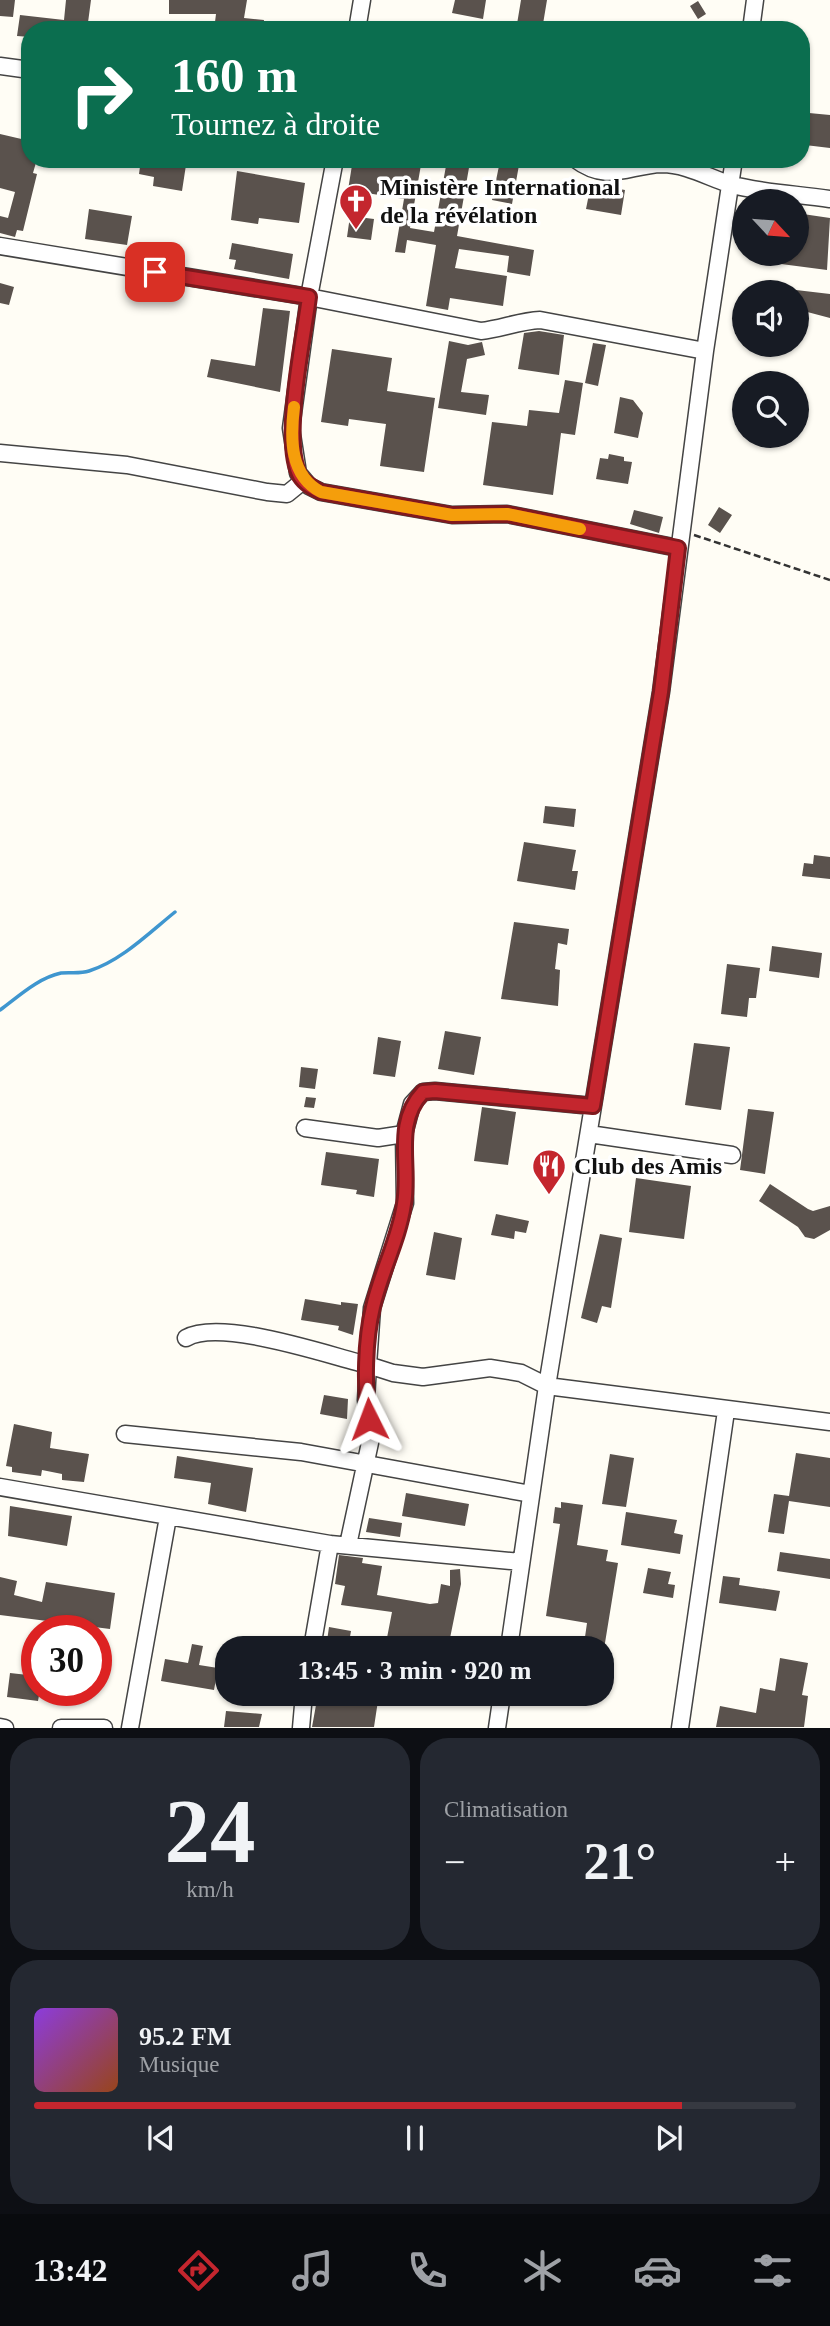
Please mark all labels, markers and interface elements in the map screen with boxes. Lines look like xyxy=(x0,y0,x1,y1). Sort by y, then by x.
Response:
text: 160 m xyxy=(171,48,298,103)
icon: right xyxy=(56,49,147,140)
text: Tournez à droite xyxy=(171,106,380,142)
place label: Ministère International de la révélation xyxy=(380,174,621,228)
church icon: Ministère International de la révélation xyxy=(337,182,375,231)
north arrow xyxy=(732,189,808,266)
map controls xyxy=(732,189,809,448)
pin xyxy=(125,242,185,302)
icon: arrive xyxy=(136,253,174,291)
button: sound xyxy=(732,280,809,357)
button: search xyxy=(732,371,809,448)
restaurant icon: Club des Amis xyxy=(530,1147,568,1196)
place label: Club des Amis xyxy=(574,1153,722,1179)
position arrow xyxy=(332,1382,406,1456)
speed limit sign: 30 xyxy=(21,1615,112,1706)
text: 13:45 · 3 min · 920 m xyxy=(298,1656,532,1685)
text: 24 xyxy=(165,1781,256,1882)
text: Climatisation xyxy=(444,1797,568,1822)
text: 21° xyxy=(584,1833,656,1890)
text: − xyxy=(444,1841,465,1883)
text: + xyxy=(775,1841,796,1883)
text: km/h xyxy=(186,1877,234,1902)
text: 95.2 FM xyxy=(139,2022,231,2051)
text: Musique xyxy=(139,2052,220,2077)
icon: previous xyxy=(142,2119,180,2157)
icon: pause xyxy=(396,2119,434,2157)
icon: next xyxy=(650,2119,688,2157)
icon: directions xyxy=(174,2246,223,2295)
icon: music xyxy=(288,2246,337,2295)
icon: phone xyxy=(403,2246,452,2295)
icon: climate xyxy=(518,2246,567,2295)
icon: car xyxy=(633,2246,682,2295)
icon: filters xyxy=(748,2246,797,2295)
text: 13:42 xyxy=(33,2252,108,2288)

